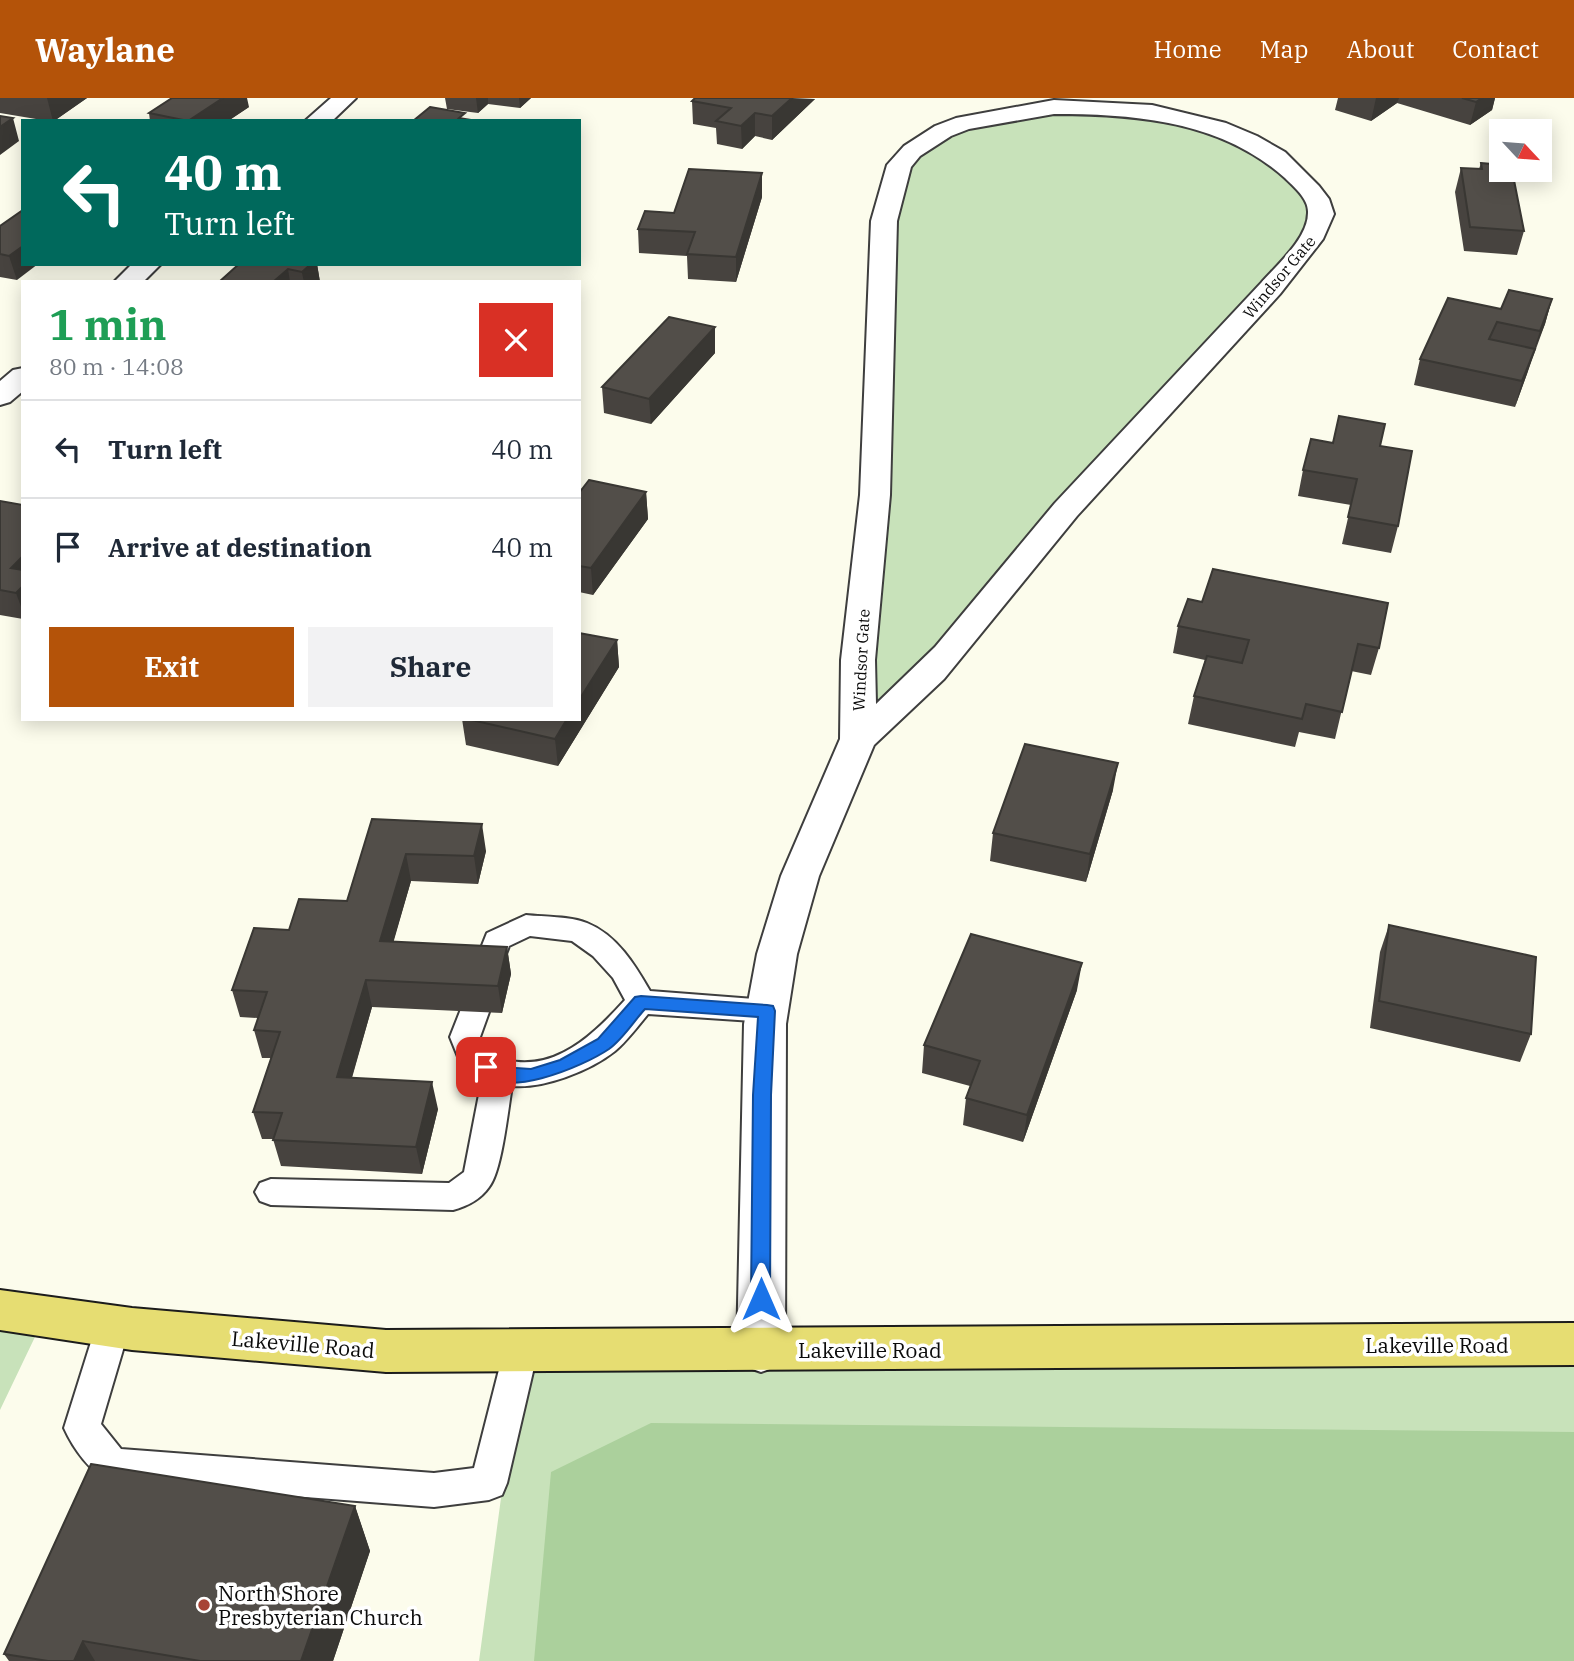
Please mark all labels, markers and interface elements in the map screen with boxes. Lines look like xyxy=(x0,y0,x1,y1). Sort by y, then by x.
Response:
text: Waylane xyxy=(35,28,175,71)
text: Home xyxy=(1154,33,1222,65)
text: Map xyxy=(1260,33,1308,65)
text: About xyxy=(1346,33,1414,65)
text: Contact xyxy=(1452,33,1539,65)
north arrow xyxy=(1489,119,1552,182)
map controls xyxy=(1489,119,1552,182)
text: 40 m xyxy=(164,140,282,203)
icon: left xyxy=(49,147,140,238)
text: Turn left xyxy=(164,202,295,244)
street label: Windsor Gate xyxy=(1238,231,1320,323)
text: 1 min xyxy=(49,297,167,352)
button: close xyxy=(479,303,553,377)
text: 80 m · 14:08 xyxy=(49,351,184,381)
icon: left xyxy=(49,430,87,468)
text: Turn left xyxy=(108,432,222,466)
text: 40 m xyxy=(491,432,553,466)
icon: arrive xyxy=(49,528,87,566)
text: Arrive at destination xyxy=(108,530,372,564)
text: 40 m xyxy=(491,530,553,564)
street label: Windsor Gate xyxy=(848,608,874,712)
button: Exit xyxy=(49,627,294,707)
button: Share xyxy=(308,627,553,707)
pin xyxy=(456,1037,516,1097)
icon: arrive xyxy=(467,1048,505,1086)
position arrow xyxy=(724,1262,798,1336)
street label: Lakeville Road xyxy=(230,1324,376,1364)
street label: Lakeville Road xyxy=(1365,1331,1509,1359)
street label: Lakeville Road xyxy=(798,1336,942,1364)
place label: North Shore Presbyterian Church xyxy=(218,1579,423,1631)
marker: North Shore Presbyterian Church xyxy=(196,1597,212,1613)

